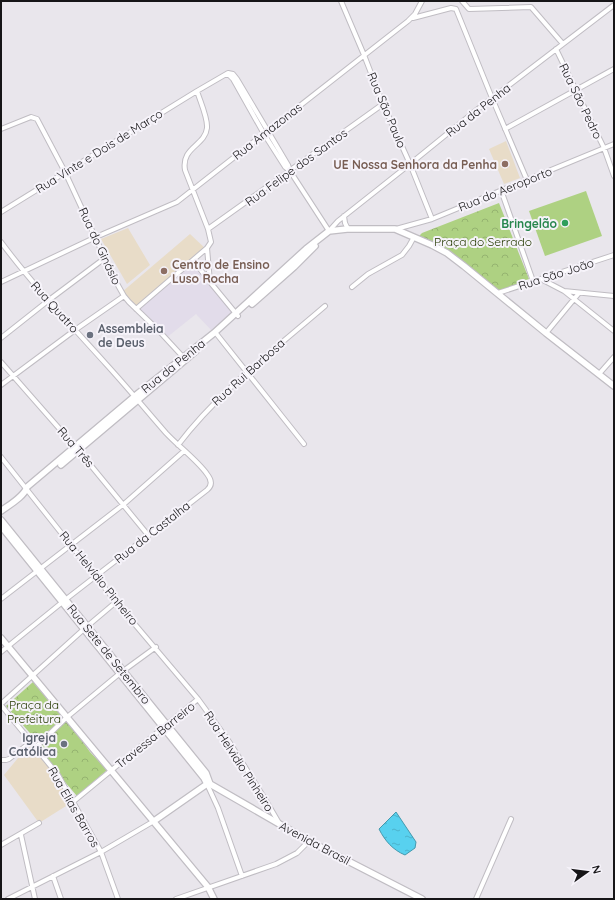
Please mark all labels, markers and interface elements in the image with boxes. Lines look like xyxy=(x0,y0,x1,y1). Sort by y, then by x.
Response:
street label: Rua São Pedro xyxy=(556,61,606,141)
street label: Rua São Paulo xyxy=(364,70,410,150)
street label: Rua da Penha xyxy=(443,80,513,140)
street label: Rua Amazonas xyxy=(229,99,305,163)
street label: Rua Vinte e Dois de Março xyxy=(33,106,165,196)
street label: Rua Felipe dos Santos xyxy=(242,125,350,209)
place label: UE Nossa Senhora da Penha xyxy=(333,157,497,172)
marker: UE Nossa Senhora da Penha xyxy=(500,159,510,169)
street label: Rua do Aeroporto xyxy=(456,163,554,215)
street label: Rua do Ginásio xyxy=(76,205,124,287)
place label: Bringelão xyxy=(501,216,558,231)
marker: Bringelão xyxy=(560,218,570,228)
park label: Praça do Serrado xyxy=(434,234,532,249)
street label: Rua São João xyxy=(516,255,596,293)
place label: Centro de Ensino Luso Rocha xyxy=(172,257,270,286)
marker: Centro de Ensino Luso Rocha xyxy=(159,266,169,276)
street label: Rua Quatro xyxy=(28,278,82,336)
place label: Assembleia de Deus xyxy=(98,321,164,350)
marker: Assembleia de Deus xyxy=(85,330,95,340)
street label: Rua Rui Barbosa xyxy=(208,335,288,409)
street label: Rua da Penha xyxy=(138,336,208,396)
street label: Rua Três xyxy=(54,424,98,471)
street label: Rua da Castalha xyxy=(111,498,193,566)
street label: Rua Helvídio Pinheiro xyxy=(56,528,142,628)
street label: Rua Sete de Setembro xyxy=(64,601,154,707)
park label: Praça da Prefeitura xyxy=(7,697,61,726)
street label: Travessa Barreiro xyxy=(112,698,198,772)
street label: Rua Helvidio Pinheiro xyxy=(201,708,277,814)
place label: Igreja Católica xyxy=(9,730,56,759)
marker: Igreja Católica xyxy=(59,739,69,749)
street label: Rua Elias Barros xyxy=(45,764,103,850)
street label: Avenida Brasil xyxy=(277,818,353,868)
north arrow xyxy=(567,852,607,892)
text: N xyxy=(589,864,604,875)

